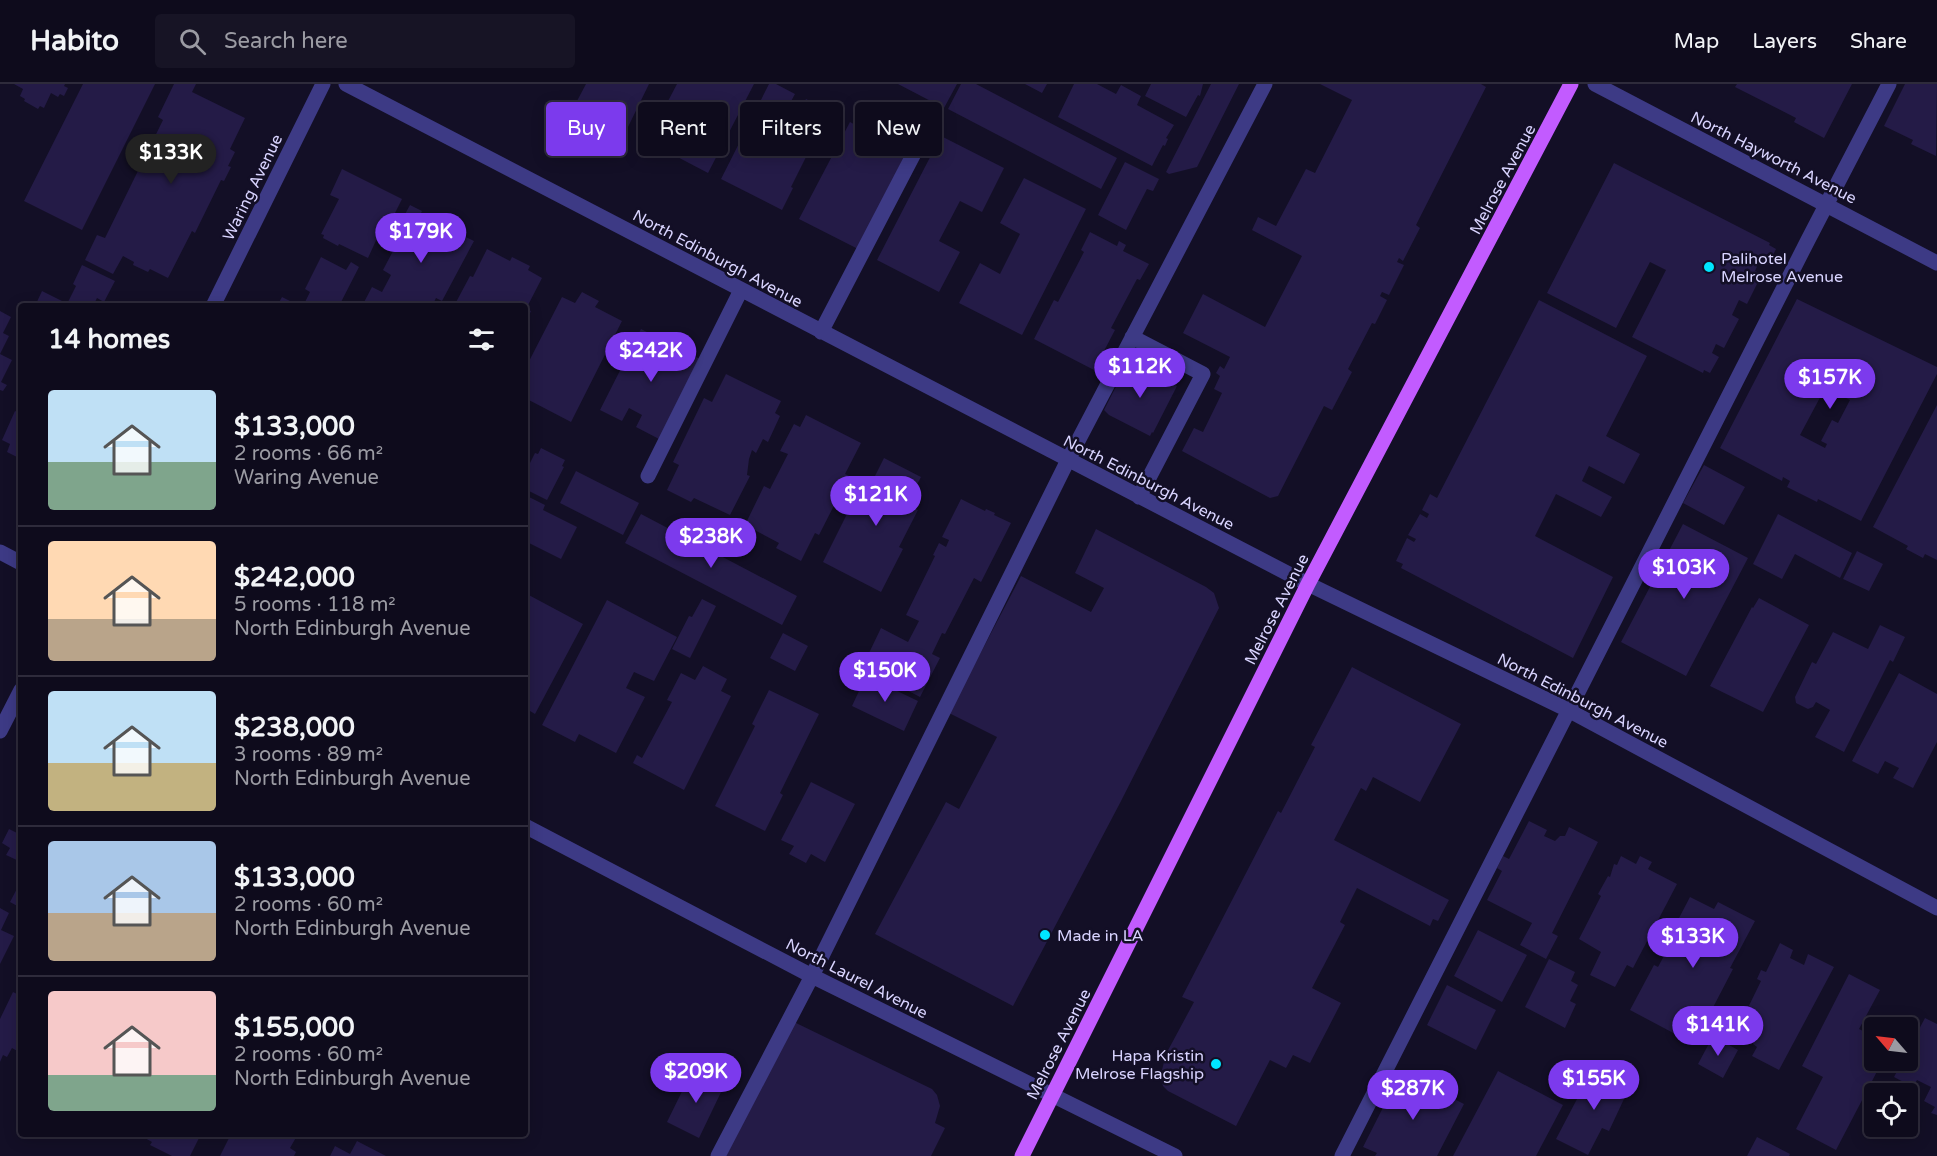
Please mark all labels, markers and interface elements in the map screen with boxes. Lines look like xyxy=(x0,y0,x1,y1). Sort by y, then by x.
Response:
search box xyxy=(155,14,575,68)
text: Habito xyxy=(30,24,119,58)
icon: search xyxy=(176,25,209,58)
text: Search here xyxy=(224,28,348,54)
text: Map xyxy=(1674,29,1719,54)
text: Layers xyxy=(1752,29,1817,54)
text: Share xyxy=(1850,29,1907,54)
chip: Buy xyxy=(546,102,626,156)
chip: Rent xyxy=(638,102,728,156)
chip: Filters xyxy=(740,102,843,156)
chip: New xyxy=(855,102,942,156)
street label: North Hayworth Avenue xyxy=(1687,107,1860,209)
street label: Melrose Avenue xyxy=(1465,121,1540,238)
street label: Waring Avenue xyxy=(219,131,287,244)
pin: $133K xyxy=(129,134,213,185)
text: $133K xyxy=(139,141,203,165)
street label: North Edinburgh Avenue xyxy=(629,206,806,312)
pin: $179K xyxy=(379,213,463,264)
text: $179K xyxy=(389,220,453,244)
place label: Palihotel Melrose Avenue xyxy=(1721,249,1843,287)
marker: Palihotel Melrose Avenue xyxy=(1702,260,1716,274)
icon: filters xyxy=(465,323,498,356)
text: 14 homes xyxy=(48,324,170,355)
pin: $242K xyxy=(609,332,693,383)
text: $242K xyxy=(619,339,683,363)
pin: $112K xyxy=(1098,348,1182,399)
text: $112K xyxy=(1108,355,1172,379)
pin: $157K xyxy=(1788,359,1872,410)
text: $157K xyxy=(1798,366,1862,390)
text: $133,000 xyxy=(234,411,355,442)
icon: home xyxy=(96,414,168,486)
street label: North Edinburgh Avenue xyxy=(1060,431,1237,535)
text: 2 rooms · 66 m² xyxy=(234,442,383,466)
text: Waring Avenue xyxy=(234,466,379,490)
pin: $121K xyxy=(834,476,918,527)
text: $121K xyxy=(844,483,908,507)
pin: $238K xyxy=(669,518,753,569)
text: $238K xyxy=(679,525,743,549)
pin: $103K xyxy=(1642,549,1726,600)
street label: Melrose Avenue xyxy=(1240,551,1314,668)
text: $103K xyxy=(1652,556,1716,580)
text: $242,000 xyxy=(234,562,355,593)
icon: home xyxy=(96,565,168,637)
text: 5 rooms · 118 m² xyxy=(234,593,396,617)
text: North Edinburgh Avenue xyxy=(234,617,471,641)
street label: North Edinburgh Avenue xyxy=(1494,649,1671,753)
pin: $150K xyxy=(843,652,927,703)
text: $150K xyxy=(853,659,917,683)
text: $238,000 xyxy=(234,712,355,743)
icon: home xyxy=(96,715,168,787)
text: 3 rooms · 89 m² xyxy=(234,743,383,767)
text: North Edinburgh Avenue xyxy=(234,767,471,791)
text: $133,000 xyxy=(234,862,355,893)
icon: home xyxy=(96,865,168,937)
text: 2 rooms · 60 m² xyxy=(234,893,383,917)
text: North Edinburgh Avenue xyxy=(234,917,471,941)
pin: $133K xyxy=(1651,918,1735,969)
text: $133K xyxy=(1661,925,1725,949)
place label: Made in LA xyxy=(1057,926,1144,946)
marker: Made in LA xyxy=(1038,928,1052,942)
street label: North Laurel Avenue xyxy=(782,934,931,1023)
street label: Melrose Avenue xyxy=(1022,986,1096,1103)
pin: $141K xyxy=(1676,1006,1760,1057)
text: $155,000 xyxy=(234,1012,354,1043)
text: $141K xyxy=(1686,1013,1750,1037)
icon: home xyxy=(96,1015,168,1087)
north arrow xyxy=(1864,1017,1918,1071)
map controls xyxy=(1864,1017,1918,1137)
text: 2 rooms · 60 m² xyxy=(234,1043,383,1067)
place label: Hapa Kristin Melrose Flagship xyxy=(1075,1046,1204,1084)
pin: $209K xyxy=(654,1053,738,1104)
marker: Hapa Kristin Melrose Flagship xyxy=(1209,1057,1223,1071)
text: $209K xyxy=(664,1060,728,1084)
pin: $155K xyxy=(1552,1060,1636,1111)
text: North Edinburgh Avenue xyxy=(234,1067,471,1091)
text: $155K xyxy=(1562,1067,1626,1091)
pin: $287K xyxy=(1371,1070,1455,1121)
text: $287K xyxy=(1381,1077,1445,1101)
button: locate xyxy=(1864,1083,1918,1137)

